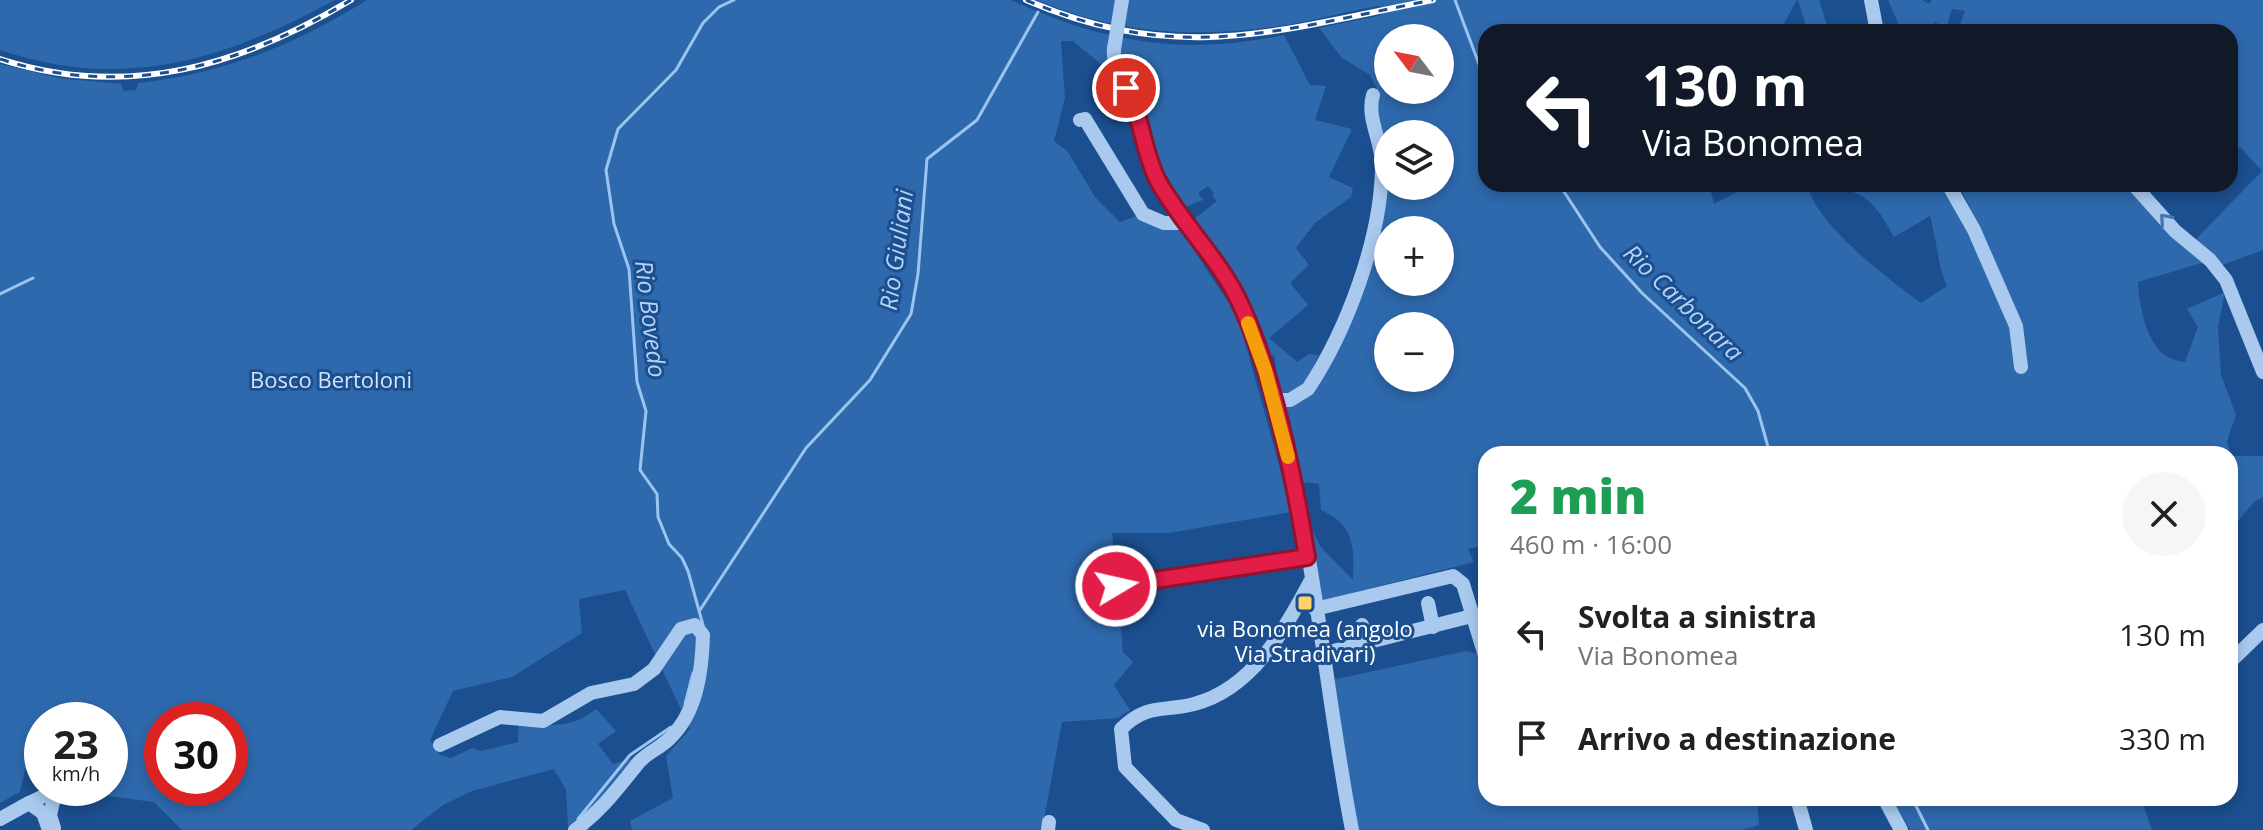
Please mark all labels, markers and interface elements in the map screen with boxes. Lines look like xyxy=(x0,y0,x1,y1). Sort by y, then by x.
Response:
north arrow xyxy=(1374,24,1454,104)
map controls xyxy=(1374,24,1454,392)
text: 130 m xyxy=(1642,46,1808,122)
pin xyxy=(1092,54,1160,122)
icon: left xyxy=(1510,56,1614,160)
icon: arrive xyxy=(1104,66,1148,110)
text: Via Bonomea xyxy=(1642,118,1864,167)
button: layers xyxy=(1374,120,1454,200)
water label: Rio Giuliani xyxy=(871,187,920,312)
one-way arrow xyxy=(2160,214,2175,229)
button: + xyxy=(1374,216,1454,296)
water label: Rio Carbonara xyxy=(1617,236,1751,368)
water label: Rio Bovedo xyxy=(628,258,675,379)
button: − xyxy=(1374,312,1454,392)
park label: Bosco Bertoloni xyxy=(250,364,412,394)
text: 2 min xyxy=(1510,463,1646,528)
button: close xyxy=(2122,472,2206,556)
text: 460 m · 16:00 xyxy=(1510,526,1672,562)
position arrow xyxy=(1074,544,1158,628)
marker: via Bonomea (angolo Via Stradivari) xyxy=(1296,594,1314,612)
text: Svolta a sinistra xyxy=(1578,596,1817,637)
icon: left xyxy=(1510,612,1554,656)
place label: via Bonomea (angolo Via Stradivari) xyxy=(1197,613,1413,668)
text: 130 m xyxy=(2119,614,2206,655)
text: Via Bonomea xyxy=(1578,637,1738,673)
speed limit sign: 30 xyxy=(144,702,248,806)
text: 23 xyxy=(53,716,99,771)
icon: arrive xyxy=(1510,716,1554,760)
text: Arrivo a destinazione xyxy=(1578,718,1896,759)
text: 330 m xyxy=(2119,718,2206,759)
text: km/h xyxy=(52,760,100,787)

